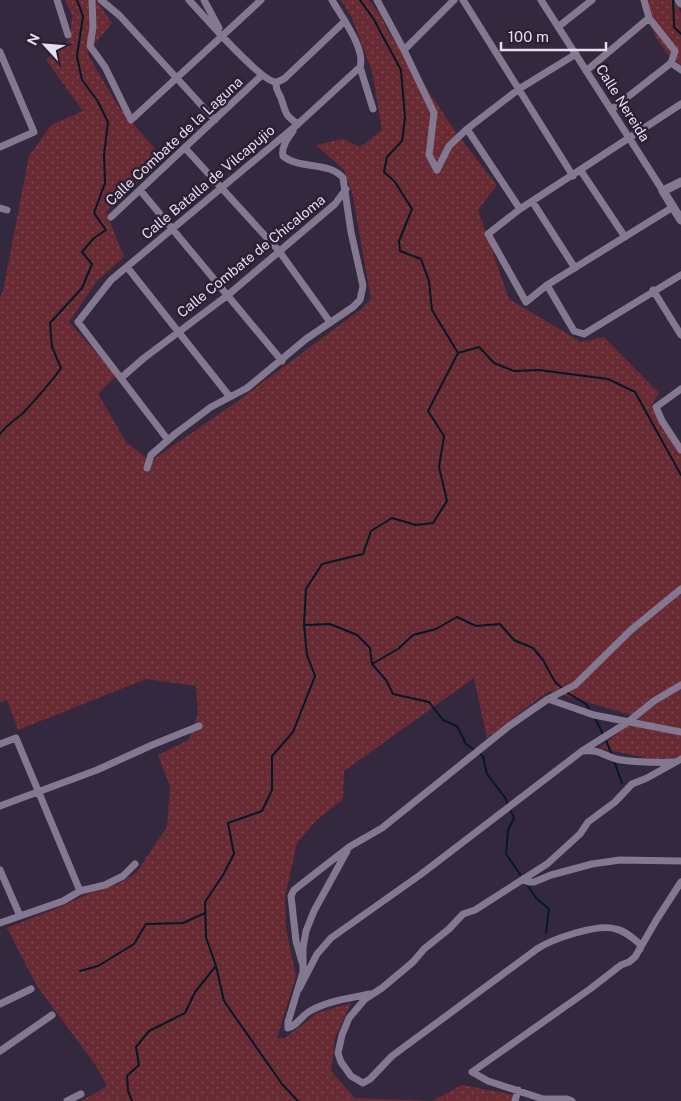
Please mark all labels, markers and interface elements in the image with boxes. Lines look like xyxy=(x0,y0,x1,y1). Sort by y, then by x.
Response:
north arrow xyxy=(20,20,70,70)
scale bar xyxy=(501,20,606,52)
text: 100 m xyxy=(508,28,549,45)
text: N xyxy=(24,31,43,48)
street label: Calle Nereida xyxy=(593,62,653,144)
street label: Calle Combate de la Laguna xyxy=(102,73,246,209)
street label: Calle Batalla de Vilcapujio xyxy=(138,122,278,242)
street label: Calle Combate de Chicaloma xyxy=(174,191,328,321)

